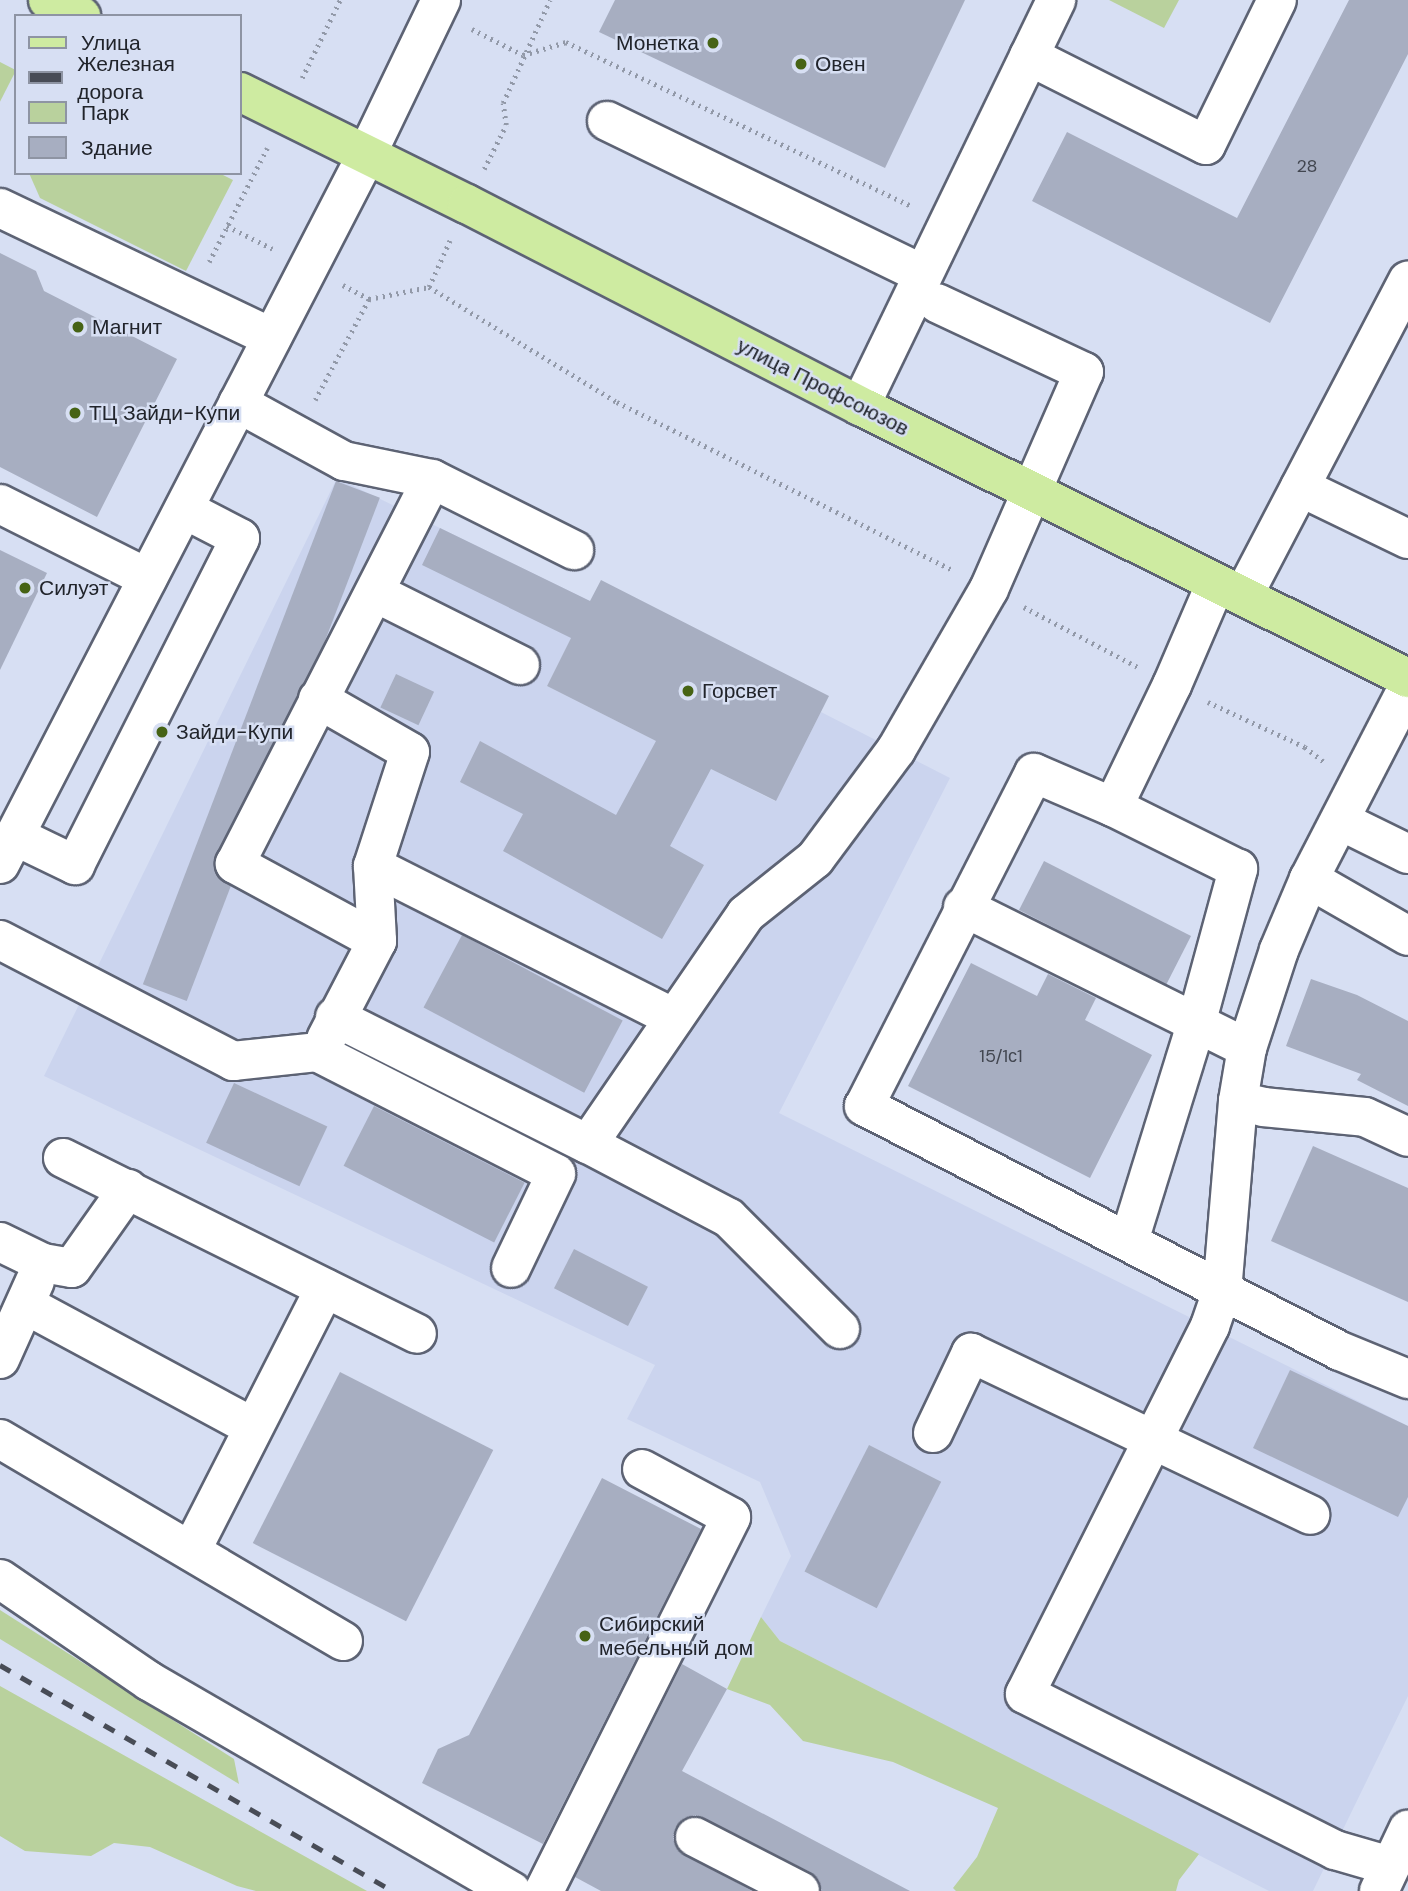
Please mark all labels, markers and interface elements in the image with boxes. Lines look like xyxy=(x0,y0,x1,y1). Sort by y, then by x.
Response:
legend xyxy=(14,14,242,175)
text: Улица xyxy=(81,29,141,57)
place label: Монетка xyxy=(616,30,699,56)
marker: Монетка xyxy=(705,35,721,51)
text: Железная дорога xyxy=(77,50,175,106)
place label: Овен xyxy=(815,51,866,77)
marker: Овен xyxy=(793,56,809,72)
text: Парк xyxy=(81,99,129,127)
text: Здание xyxy=(81,134,153,162)
house number: 28 xyxy=(1296,155,1318,177)
place label: Магнит xyxy=(92,314,162,340)
marker: Магнит xyxy=(70,319,86,335)
street label: улица Профсоюзов xyxy=(733,333,913,441)
place label: ТЦ Зайди-Купи xyxy=(89,400,240,426)
marker: ТЦ Зайди-Купи xyxy=(67,405,83,421)
place label: Силуэт xyxy=(39,575,108,601)
marker: Силуэт xyxy=(17,580,33,596)
place label: Горсвет xyxy=(702,678,777,704)
marker: Горсвет xyxy=(680,683,696,699)
place label: Зайди-Купи xyxy=(176,719,293,745)
marker: Зайди-Купи xyxy=(154,724,170,740)
house number: 15/1с1 xyxy=(979,1045,1023,1067)
place label: Сибирский мебельный дом xyxy=(599,1611,753,1661)
marker: Сибирский мебельный дом xyxy=(577,1628,593,1644)

